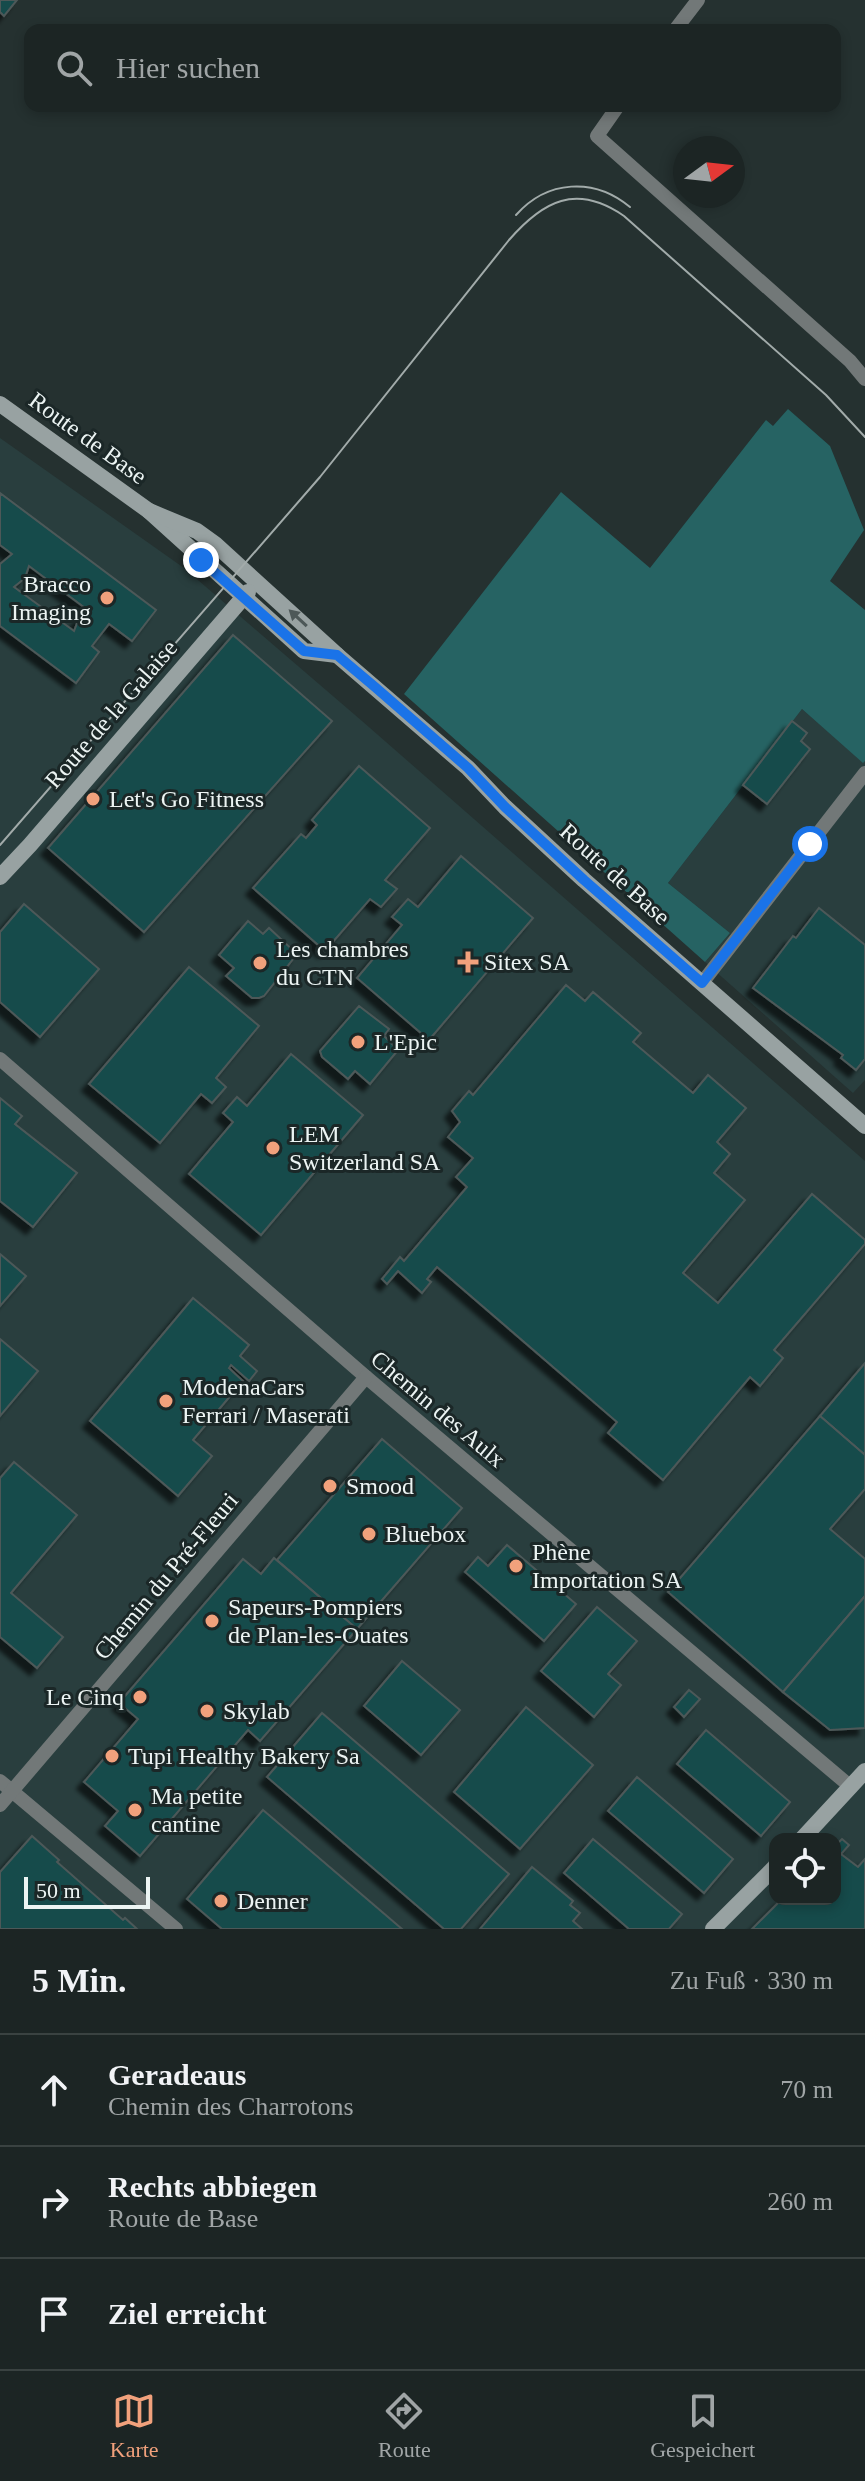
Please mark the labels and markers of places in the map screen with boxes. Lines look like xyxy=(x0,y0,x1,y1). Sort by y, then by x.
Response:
place label: Bracco Imaging xyxy=(11,571,91,625)
marker: Bracco Imaging xyxy=(98,589,116,607)
place label: Let's Go Fitness xyxy=(109,786,264,812)
marker: Let's Go Fitness xyxy=(84,790,102,808)
place label: Les chambres du CTN xyxy=(276,936,409,990)
place label: Sitex SA xyxy=(484,949,571,975)
marker: Sitex SA xyxy=(459,953,477,971)
marker: Les chambres du CTN xyxy=(251,954,269,972)
place label: L'Epic xyxy=(374,1029,437,1055)
marker: L'Epic xyxy=(349,1033,367,1051)
place label: LEM Switzerland SA xyxy=(289,1121,441,1175)
marker: LEM Switzerland SA xyxy=(264,1139,282,1157)
place label: ModenaCars Ferrari / Maserati xyxy=(182,1374,350,1428)
marker: ModenaCars Ferrari / Maserati xyxy=(157,1392,175,1410)
place label: Smood xyxy=(346,1473,414,1499)
marker: Smood xyxy=(321,1477,339,1495)
place label: Bluebox xyxy=(385,1521,466,1547)
marker: Bluebox xyxy=(360,1525,378,1543)
place label: Phène Importation SA xyxy=(532,1539,683,1593)
marker: Phène Importation SA xyxy=(507,1557,525,1575)
place label: Sapeurs-Pompiers de Plan-les-Ouates xyxy=(228,1594,409,1648)
marker: Sapeurs-Pompiers de Plan-les-Ouates xyxy=(203,1612,221,1630)
place label: Le Cinq xyxy=(46,1684,124,1710)
marker: Le Cinq xyxy=(131,1688,149,1706)
place label: Skylab xyxy=(223,1698,290,1724)
marker: Skylab xyxy=(198,1702,216,1720)
place label: Tupi Healthy Bakery Sa xyxy=(128,1743,360,1769)
marker: Tupi Healthy Bakery Sa xyxy=(103,1747,121,1765)
place label: Ma petite cantine xyxy=(151,1783,242,1837)
marker: Ma petite cantine xyxy=(126,1801,144,1819)
place label: Denner xyxy=(237,1888,308,1914)
marker: Denner xyxy=(212,1892,230,1910)

